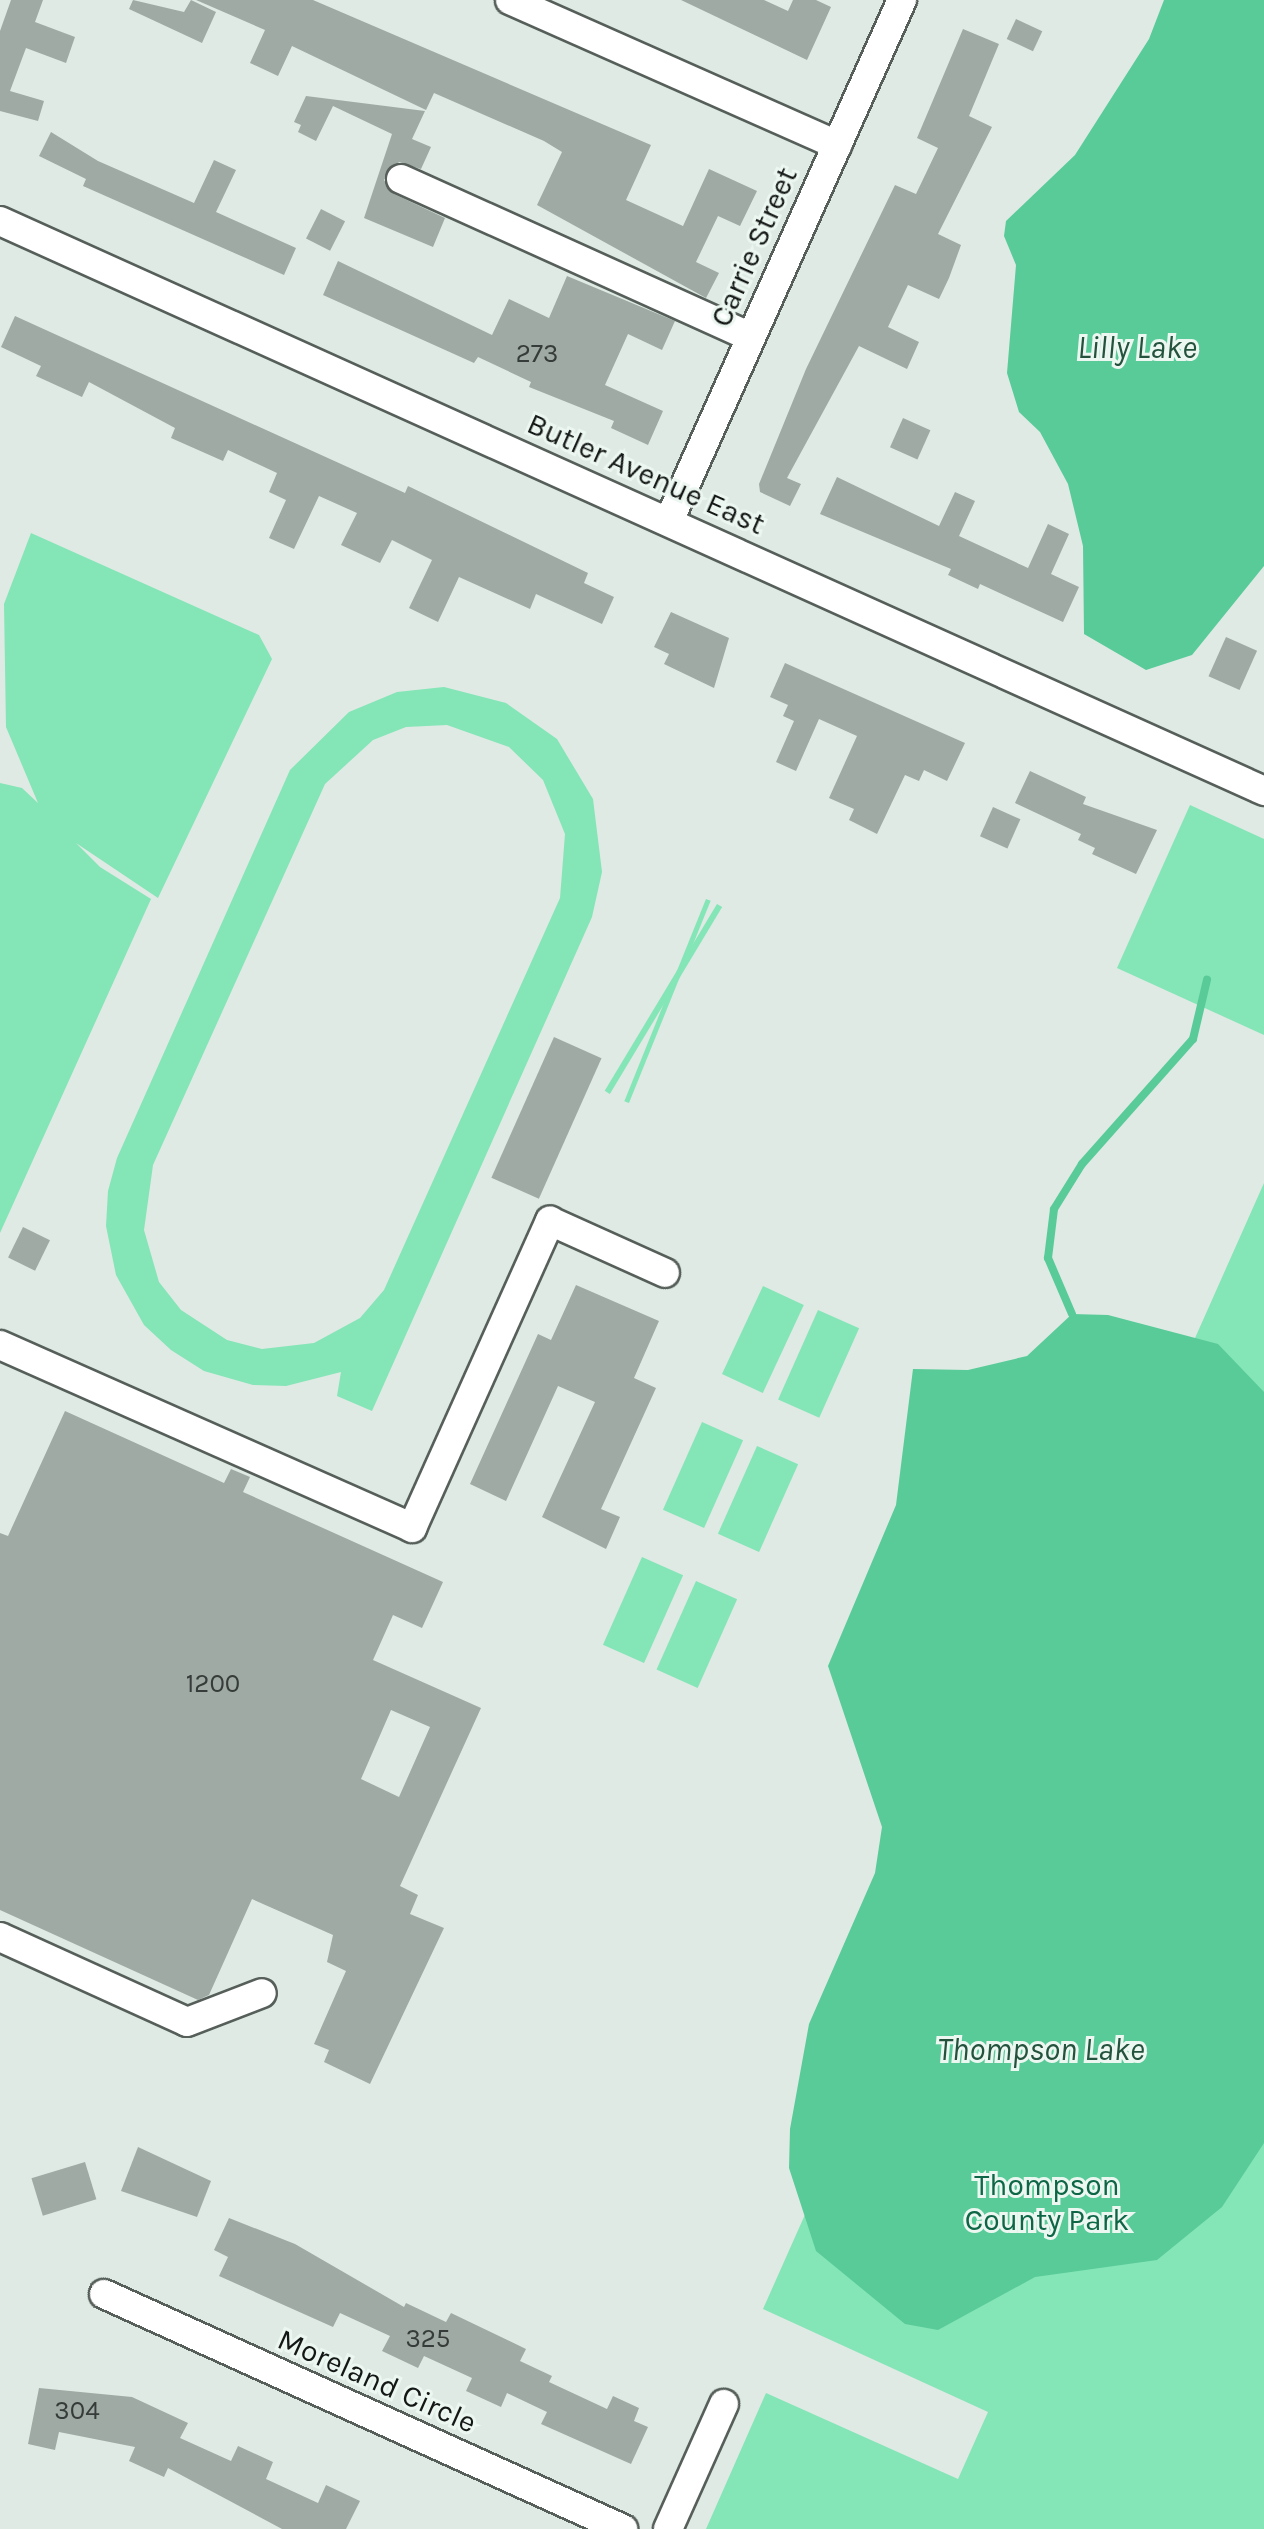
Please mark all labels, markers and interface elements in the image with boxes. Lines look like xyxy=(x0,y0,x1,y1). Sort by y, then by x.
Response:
street label: Carrie Street xyxy=(703,162,805,332)
water label: Lilly Lake xyxy=(1077,329,1197,367)
house number: 273 xyxy=(516,338,558,370)
street label: Butler Avenue East xyxy=(522,405,770,543)
house number: 1200 xyxy=(186,1668,240,1700)
water label: Thompson Lake xyxy=(937,2031,1145,2069)
park label: Thompson County Park xyxy=(965,2167,1129,2238)
street label: Moreland Circle xyxy=(272,2321,482,2441)
house number: 325 xyxy=(405,2323,451,2355)
house number: 304 xyxy=(54,2395,100,2427)

